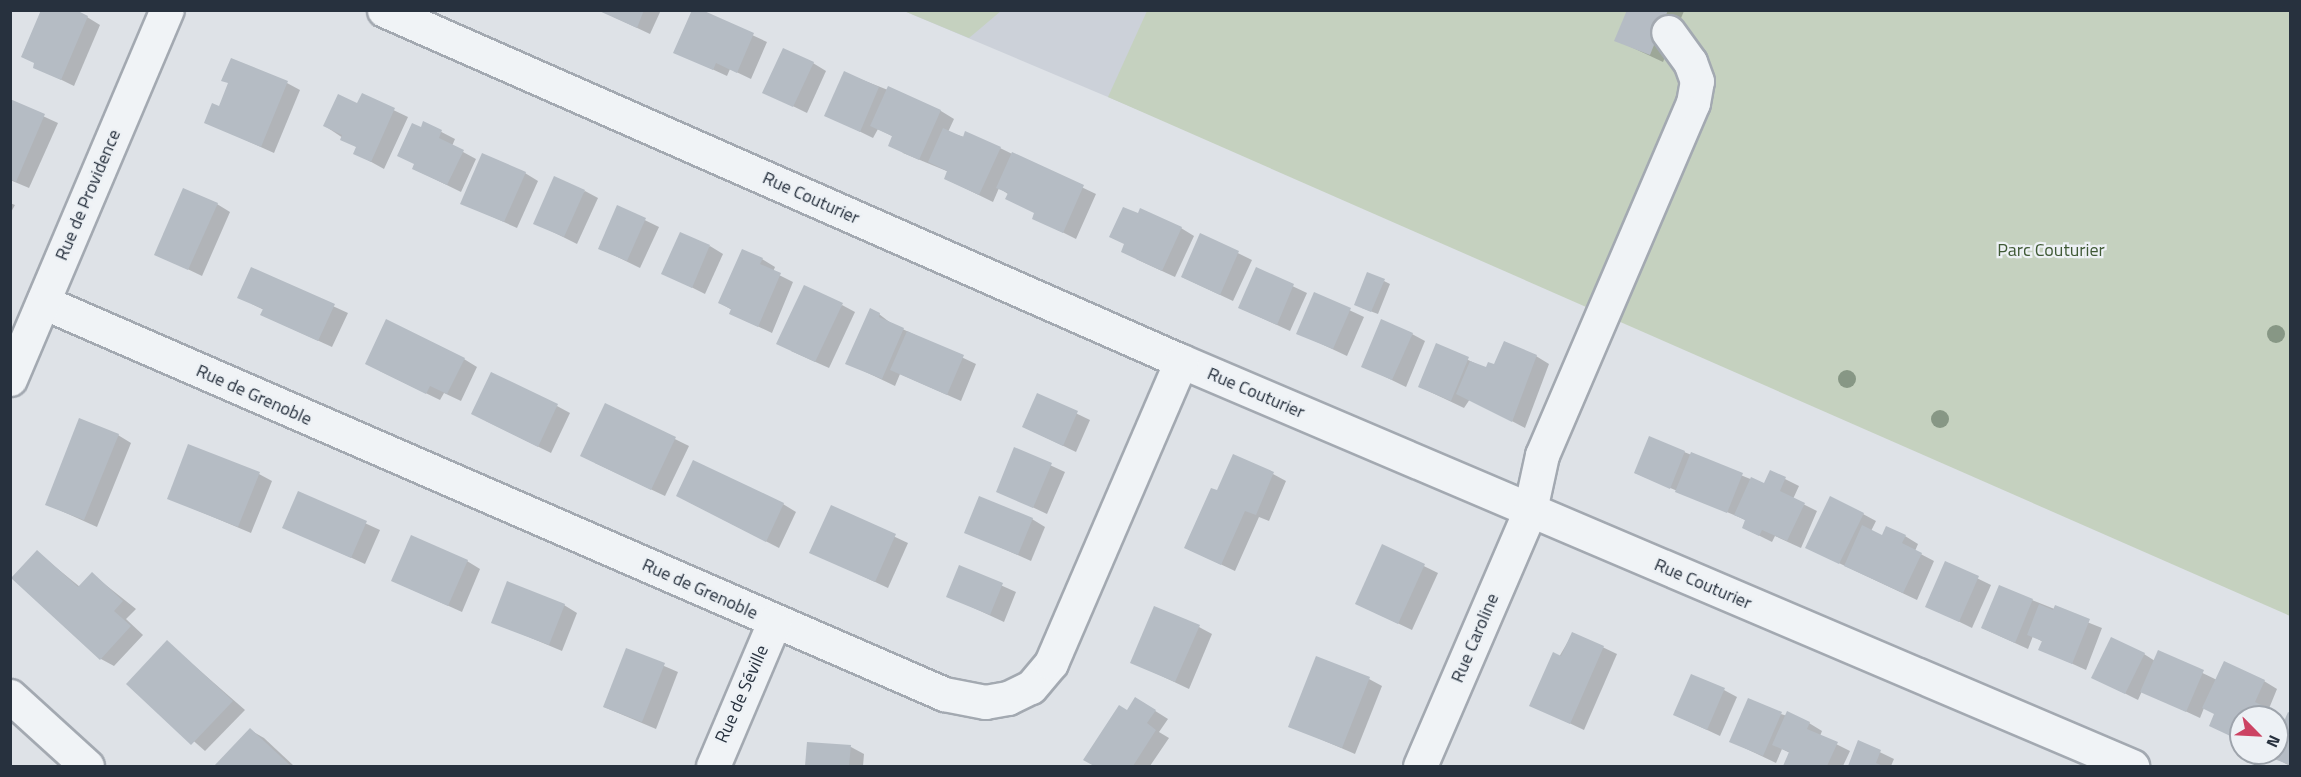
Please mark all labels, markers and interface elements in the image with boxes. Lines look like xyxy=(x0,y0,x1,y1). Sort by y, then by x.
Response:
street label: Rue de Providence xyxy=(51,126,125,264)
street label: Rue Couturier xyxy=(759,167,863,229)
park label: Parc Couturier xyxy=(1997,239,2105,261)
street label: Rue de Grenoble xyxy=(193,360,315,430)
street label: Rue Couturier xyxy=(1204,363,1308,423)
street label: Rue de Grenoble xyxy=(639,554,761,624)
street label: Rue Couturier xyxy=(1651,554,1755,614)
street label: Rue Caroline xyxy=(1447,590,1503,686)
street label: Rue de Séville xyxy=(711,642,773,746)
north arrow xyxy=(2229,705,2289,765)
text: N xyxy=(2260,732,2287,751)

